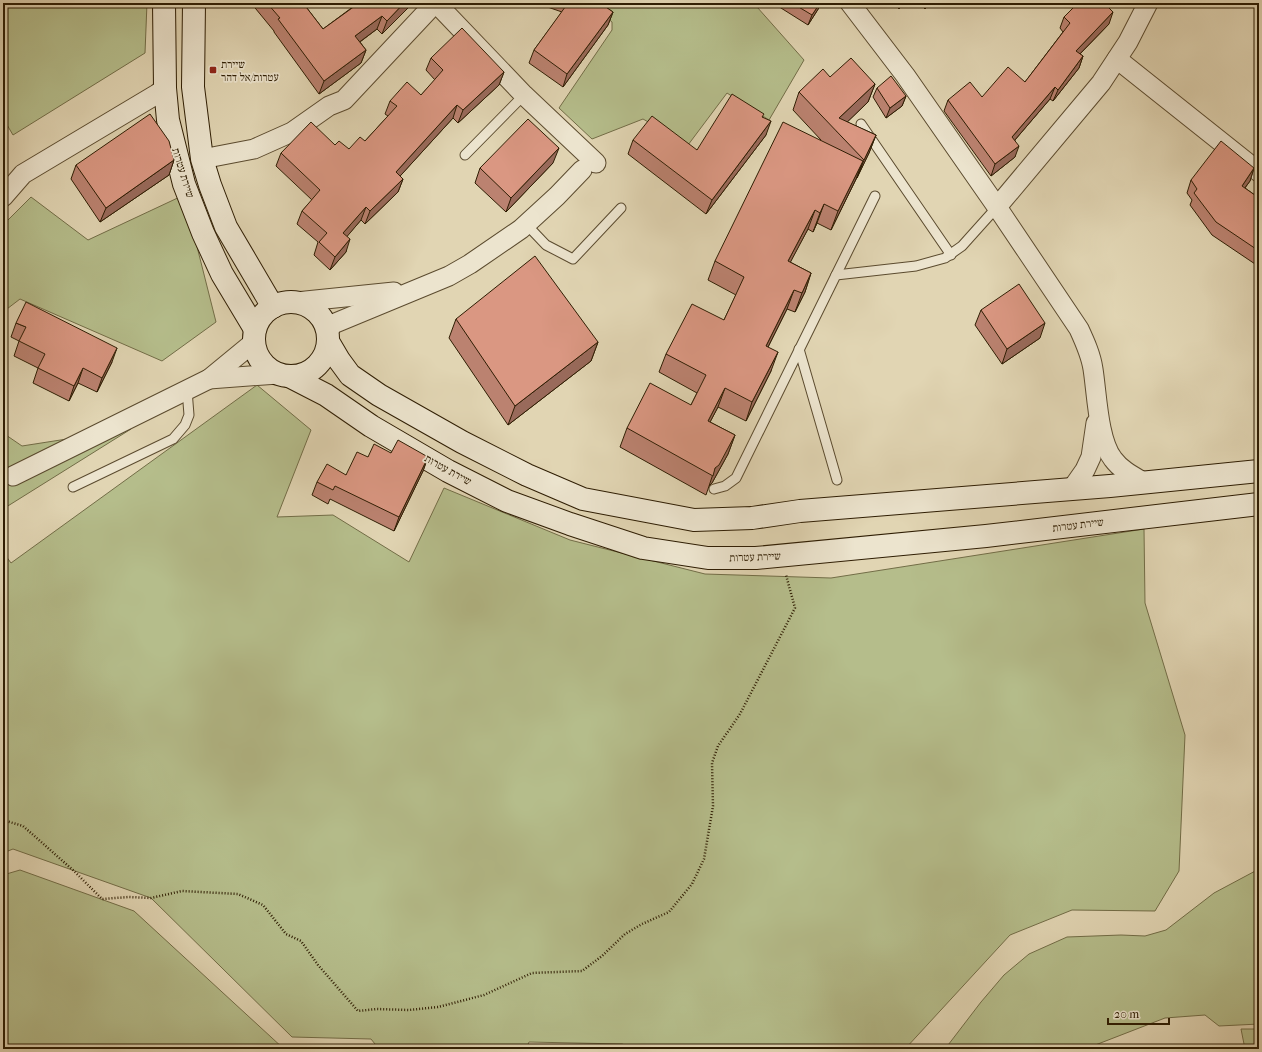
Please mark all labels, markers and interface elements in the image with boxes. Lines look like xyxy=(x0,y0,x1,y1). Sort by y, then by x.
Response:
place label: שיירת עטרות/אל דהר xyxy=(221,58,279,84)
marker: שיירת עטרות/אל דהר xyxy=(208,65,218,75)
street label: שיירת עטרות xyxy=(169,146,197,200)
street label: שיירת עטרות xyxy=(422,452,474,488)
street label: שיירת עטרות xyxy=(1052,515,1105,535)
street label: שיירת עטרות xyxy=(729,550,781,564)
scale bar xyxy=(1108,1000,1169,1026)
text: 20 m xyxy=(1114,1007,1139,1021)

